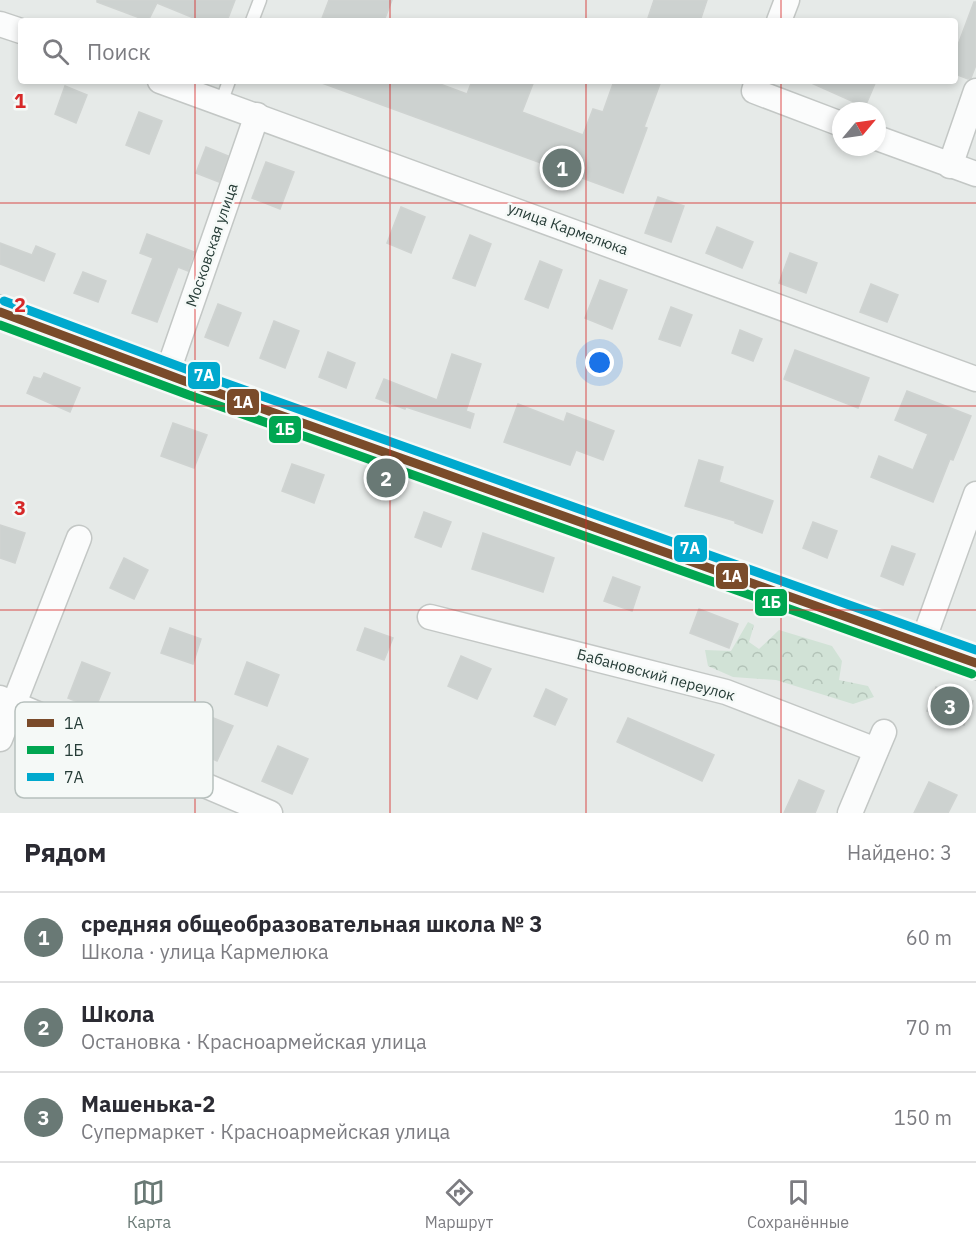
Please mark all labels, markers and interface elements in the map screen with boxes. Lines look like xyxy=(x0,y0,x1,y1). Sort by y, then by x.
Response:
search box xyxy=(18,18,958,84)
icon: search xyxy=(39,35,72,68)
text: Поиск xyxy=(87,37,151,66)
text: 1 xyxy=(14,87,26,114)
north arrow xyxy=(832,102,886,156)
pin: 1 xyxy=(542,146,582,190)
street label: Московская улица xyxy=(181,180,242,309)
street label: улица Кармелюка xyxy=(505,198,631,259)
text: 2 xyxy=(14,291,26,318)
your location xyxy=(585,348,614,377)
line badge: 7А xyxy=(187,361,221,390)
text: 7А xyxy=(194,365,214,385)
line badge: 1А xyxy=(226,388,260,416)
text: 1А xyxy=(233,392,253,412)
line badge: 1Б xyxy=(268,415,302,444)
text: 1Б xyxy=(275,419,295,439)
pin: 2 xyxy=(366,456,406,500)
text: 3 xyxy=(14,494,26,521)
line badge: 7А xyxy=(673,534,708,563)
text: 7А xyxy=(680,538,700,558)
line badge: 1А xyxy=(715,562,749,590)
text: 1А xyxy=(722,566,742,586)
line badge: 1Б xyxy=(754,588,788,617)
text: 1Б xyxy=(761,592,781,612)
street label: Бабановский переулок xyxy=(575,644,737,705)
pin: 3 xyxy=(930,684,970,728)
legend xyxy=(15,702,213,798)
text: 1А xyxy=(64,713,84,733)
text: 1Б xyxy=(64,740,84,760)
text: 7А xyxy=(64,767,84,787)
text: Рядом xyxy=(24,835,106,869)
text: Найдено: 3 xyxy=(847,839,952,866)
text: средняя общеобразовательная школа № 3 xyxy=(81,909,542,938)
text: 1 xyxy=(38,924,50,951)
text: 60 m xyxy=(906,924,952,951)
text: Школа · улица Кармелюка xyxy=(81,938,329,965)
text: Школа xyxy=(81,999,155,1028)
text: 2 xyxy=(38,1014,50,1041)
text: 70 m xyxy=(906,1014,952,1041)
text: Остановка · Красноармейская улица xyxy=(81,1028,427,1055)
text: Машенька-2 xyxy=(81,1089,216,1118)
text: 3 xyxy=(38,1104,50,1131)
text: 150 m xyxy=(894,1104,952,1131)
text: Супермаркет · Красноармейская улица xyxy=(81,1118,450,1145)
tab: Карта xyxy=(127,1176,171,1232)
tab: Маршрут xyxy=(425,1176,493,1232)
tab: Сохранённые xyxy=(747,1176,849,1232)

